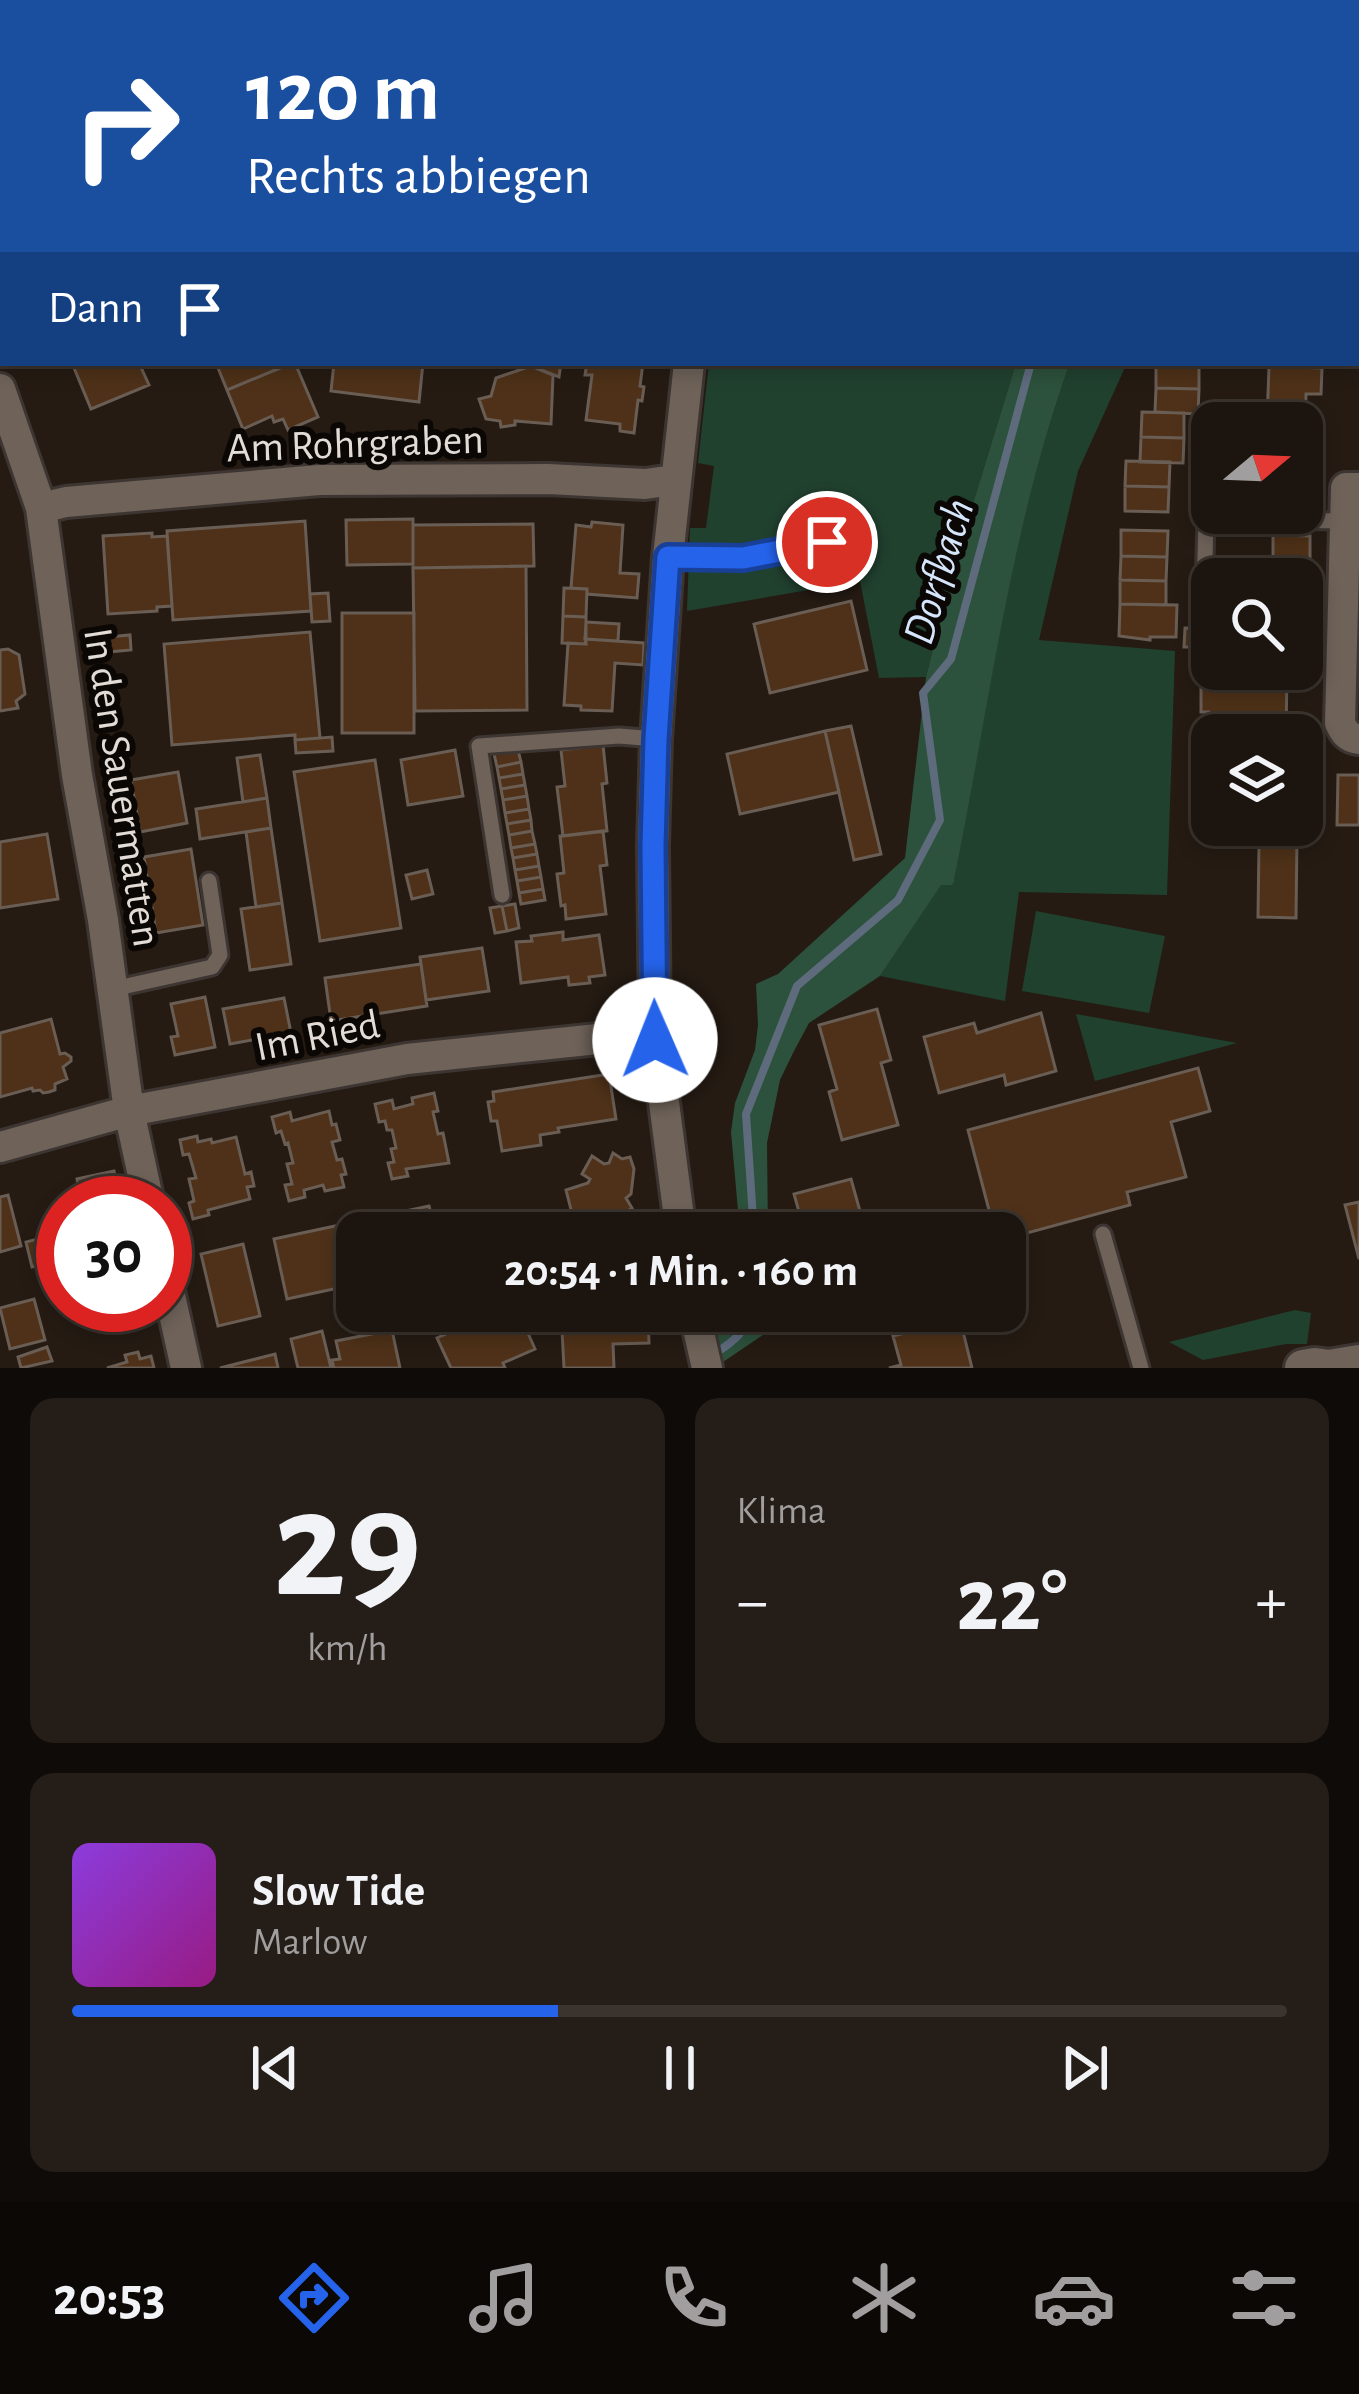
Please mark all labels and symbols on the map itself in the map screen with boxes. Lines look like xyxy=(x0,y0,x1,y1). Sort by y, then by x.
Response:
north arrow xyxy=(1191,402,1323,534)
street label: Am Rohrgraben xyxy=(226,419,484,469)
pin xyxy=(776,491,878,593)
water label: Dorfbach xyxy=(896,494,983,650)
street label: In den Sauermatten xyxy=(76,625,168,950)
position arrow xyxy=(592,977,718,1103)
street label: Im Ried xyxy=(252,1003,383,1069)
speed limit sign: 30 xyxy=(36,1176,192,1332)

